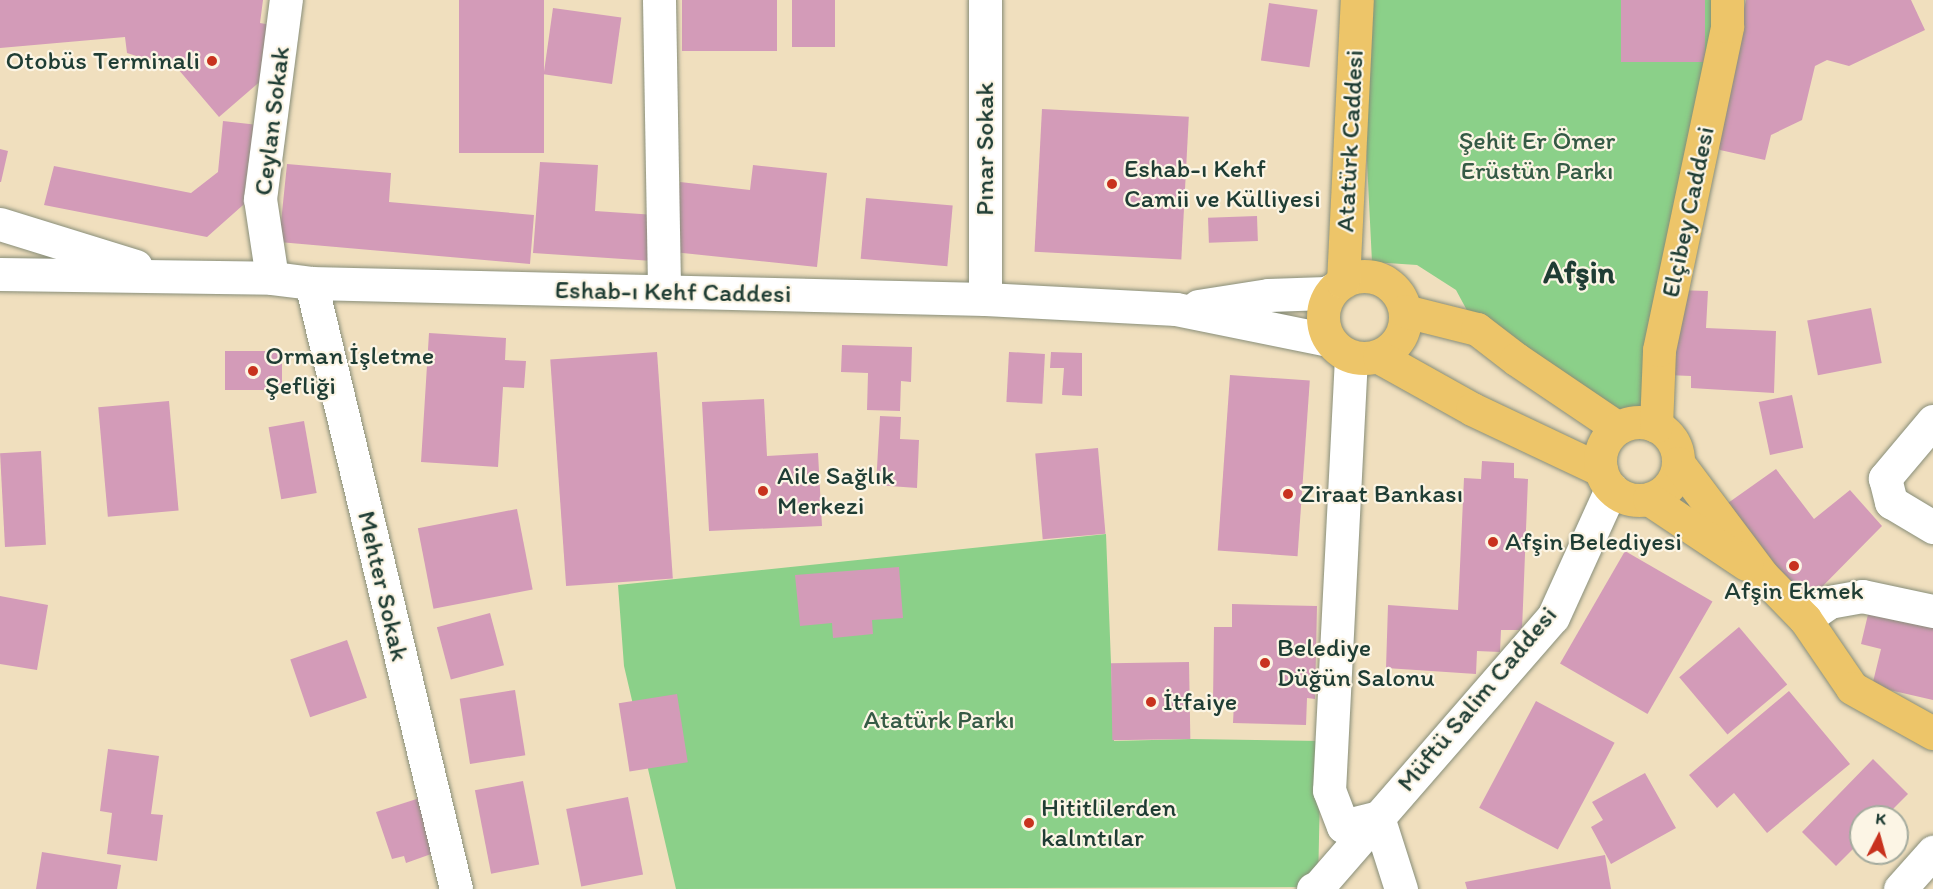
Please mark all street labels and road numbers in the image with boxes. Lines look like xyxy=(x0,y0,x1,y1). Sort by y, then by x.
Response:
street label: Ceylan Sokak xyxy=(247,45,297,197)
street label: Atatürk Caddesi xyxy=(1330,49,1370,233)
street label: Pınar Sokak xyxy=(969,83,1001,215)
street label: Elçibey Caddesi xyxy=(1655,124,1721,300)
street label: Eshab-ı Kehf Caddesi xyxy=(554,274,792,310)
street label: Mehter Sokak xyxy=(351,508,415,664)
street label: Müftü Salim Caddesi xyxy=(1390,600,1564,798)

